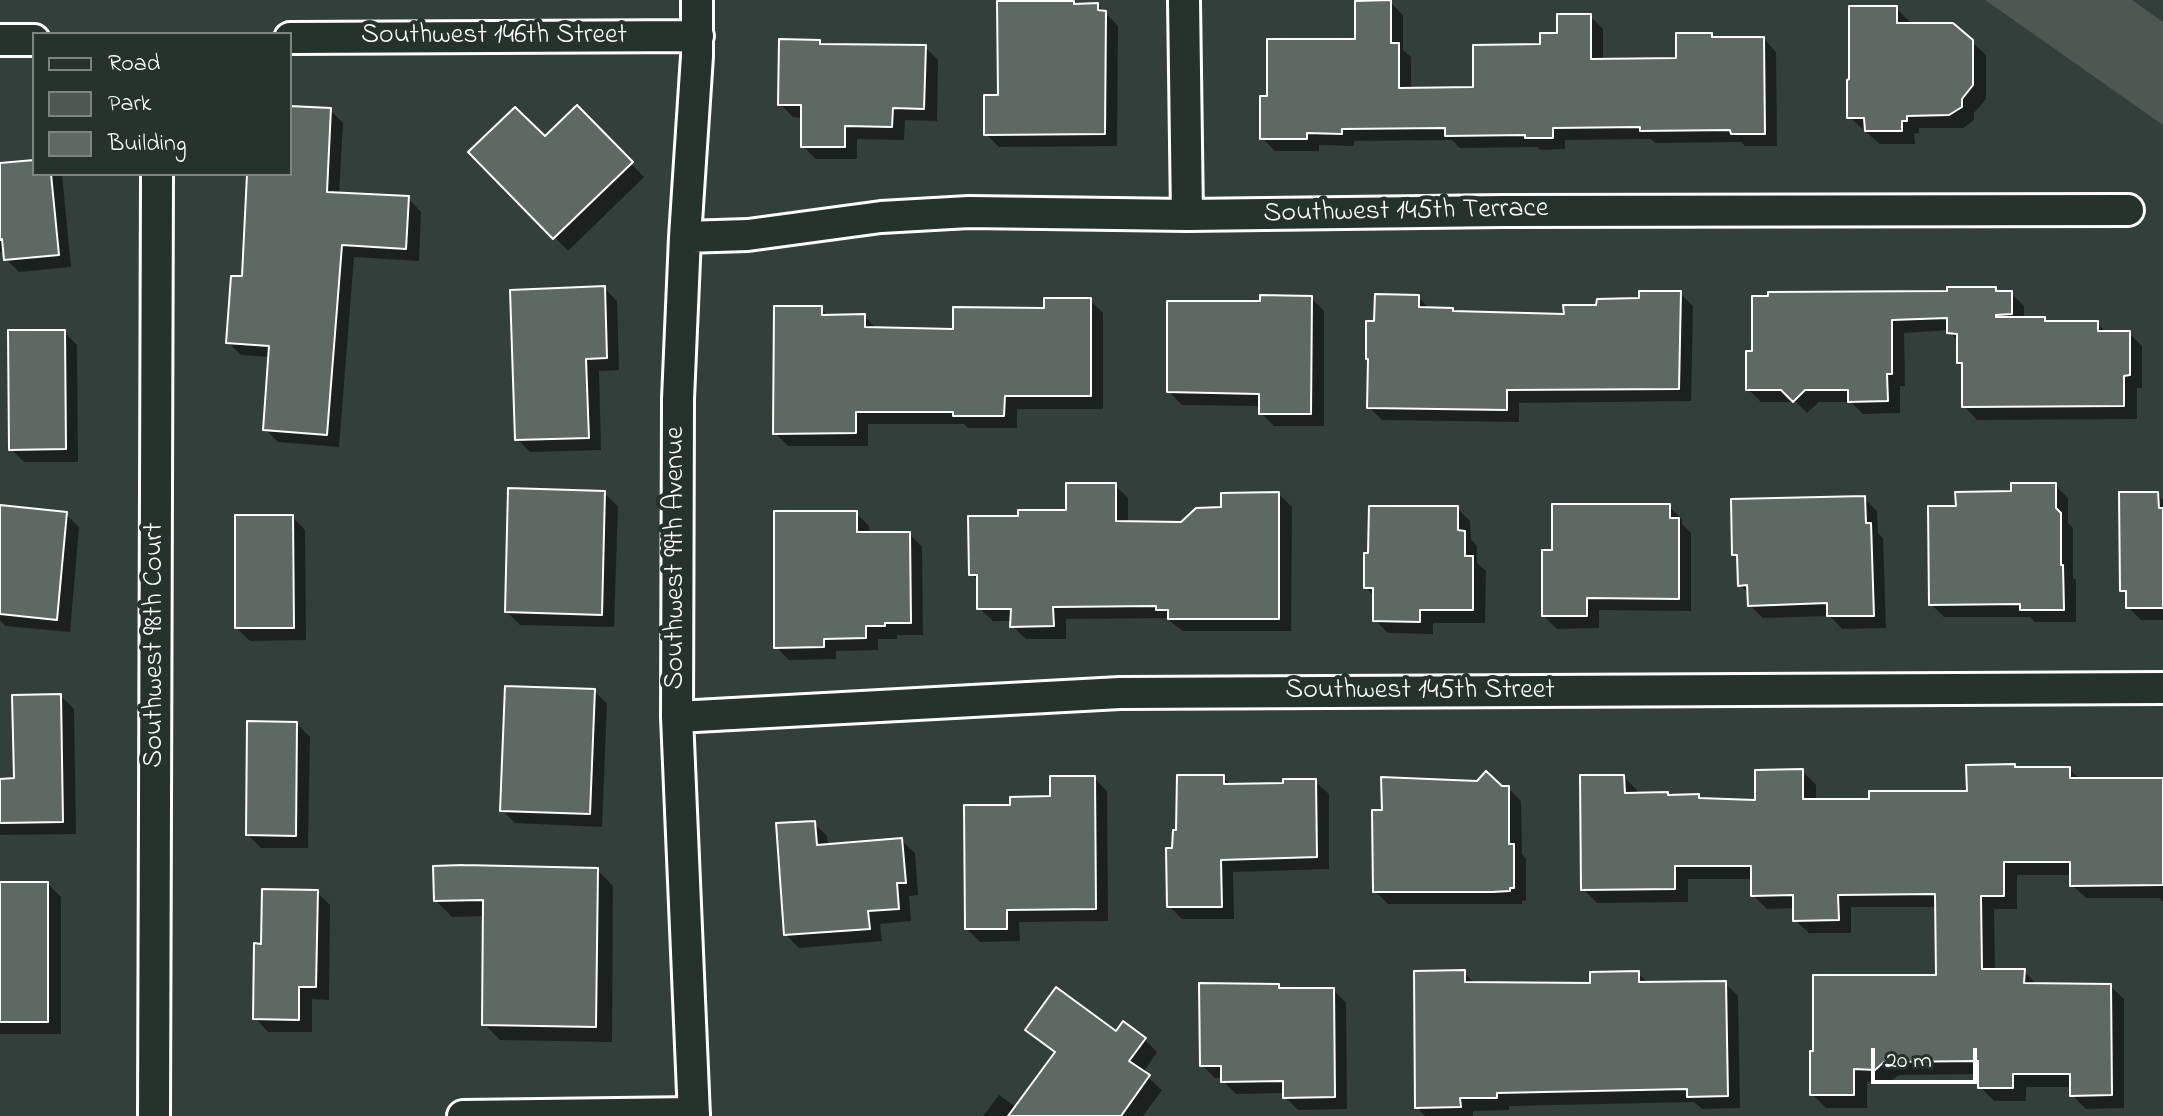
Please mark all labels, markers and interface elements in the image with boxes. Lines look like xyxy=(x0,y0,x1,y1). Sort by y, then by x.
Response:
street label: Southwest 146th Street xyxy=(361,20,627,54)
legend xyxy=(32,32,292,176)
text: Road xyxy=(108,47,160,82)
text: Park xyxy=(108,87,151,122)
text: Building xyxy=(108,127,187,162)
street label: Southwest 145th Terrace xyxy=(1263,194,1549,232)
street label: Southwest 99th Avenue xyxy=(660,426,694,690)
street label: Southwest 98th Court xyxy=(139,522,173,768)
street label: Southwest 145th Street xyxy=(1285,675,1555,709)
scale bar xyxy=(1875,1032,1981,1082)
text: 20 m xyxy=(1885,1044,1932,1079)

